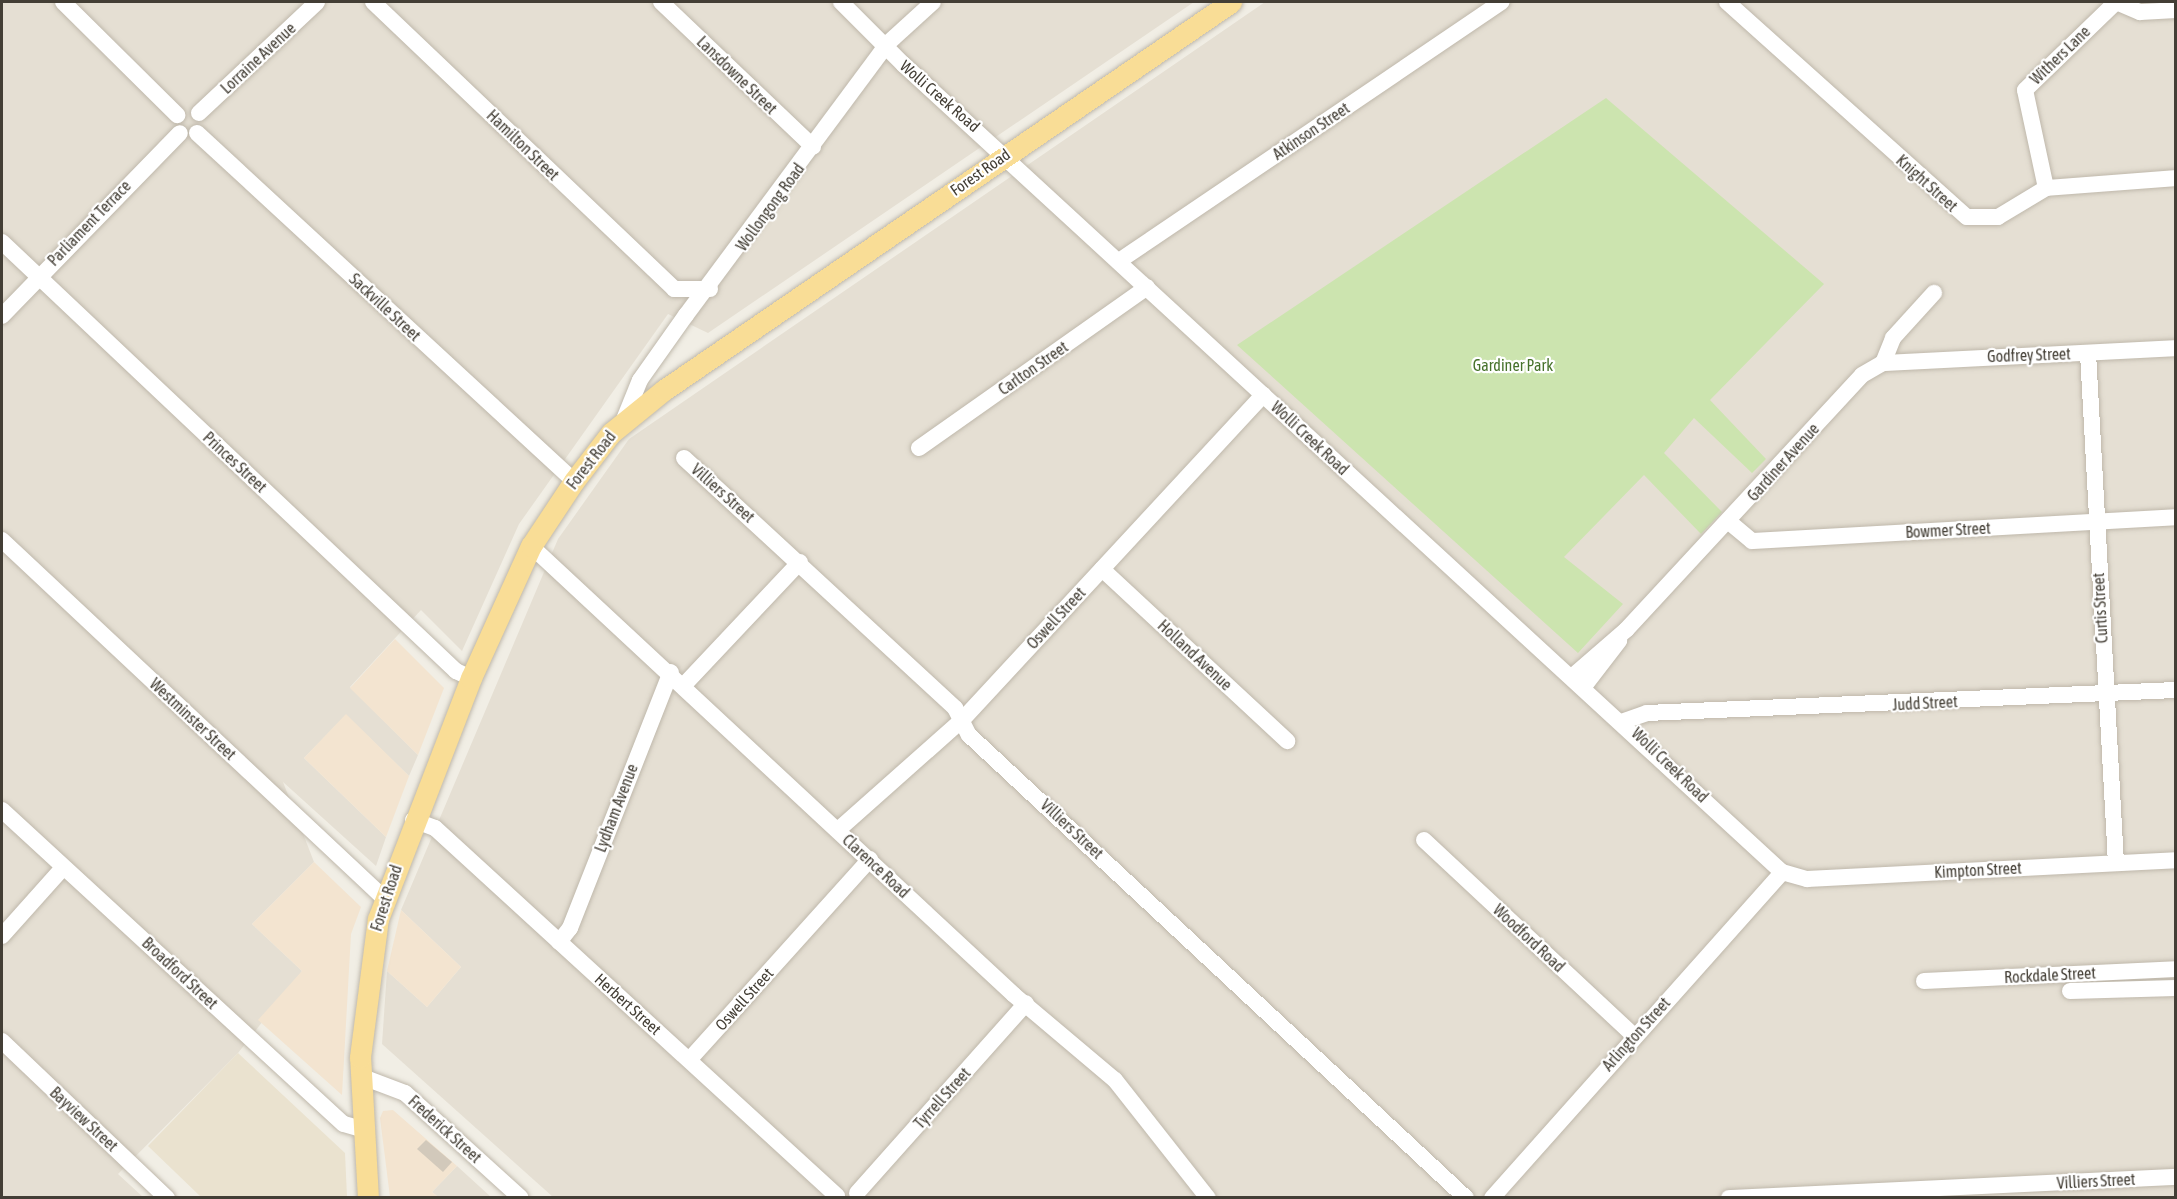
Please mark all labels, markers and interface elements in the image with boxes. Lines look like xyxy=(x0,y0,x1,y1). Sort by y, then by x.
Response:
street label: Lorraine Avenue xyxy=(217,18,299,98)
street label: Withers Lane xyxy=(2026,22,2094,88)
street label: Lansdowne Street xyxy=(693,32,781,118)
street label: Wolli Creek Road xyxy=(896,56,984,136)
street label: Atkinson Street xyxy=(1269,98,1353,164)
street label: Hamilton Street xyxy=(483,106,563,184)
street label: Forest Road xyxy=(946,144,1014,200)
street label: Knight Street xyxy=(1892,150,1962,216)
street label: Wollongong Road xyxy=(732,159,808,255)
street label: Parliament Terrace xyxy=(43,176,135,270)
street label: Sackville Street xyxy=(345,269,425,345)
street label: Carlton Street xyxy=(994,337,1072,399)
street label: Godfrey Street xyxy=(1987,344,2071,366)
park label: Gardiner Park xyxy=(1473,355,1553,375)
street label: Wolli Creek Road xyxy=(1267,397,1353,479)
street label: Gardiner Avenue xyxy=(1743,419,1823,505)
street label: Forest Road xyxy=(562,427,620,493)
street label: Princes Street xyxy=(199,428,271,496)
street label: Villiers Street xyxy=(687,460,759,526)
street label: Bowmer Street xyxy=(1905,518,1991,542)
street label: Curtis Street xyxy=(2089,572,2111,644)
street label: Oswell Street xyxy=(1023,583,1089,653)
street label: Holland Avenue xyxy=(1154,616,1236,694)
street label: Westminster Street xyxy=(146,674,240,764)
street label: Judd Street xyxy=(1892,692,1958,714)
street label: Wolli Creek Road xyxy=(1628,724,1712,806)
street label: Lydham Avenue xyxy=(590,761,642,855)
street label: Villiers Street xyxy=(1037,795,1107,863)
street label: Clarence Road xyxy=(839,830,913,902)
street label: Kimpton Street xyxy=(1934,858,2022,882)
street label: Forest Road xyxy=(366,862,406,934)
street label: Woodford Road xyxy=(1489,900,1569,976)
street label: Broadford Street xyxy=(138,933,222,1013)
street label: Rockdale Street xyxy=(2004,963,2096,987)
street label: Oswell Street xyxy=(711,964,777,1034)
street label: Herbert Street xyxy=(591,969,665,1039)
street label: Arlington Street xyxy=(1598,993,1674,1075)
street label: Tyrrell Street xyxy=(910,1064,974,1132)
street label: Bayview Street xyxy=(46,1083,122,1155)
street label: Frederick Street xyxy=(405,1091,485,1167)
street label: Villiers Street xyxy=(2056,1169,2136,1193)

